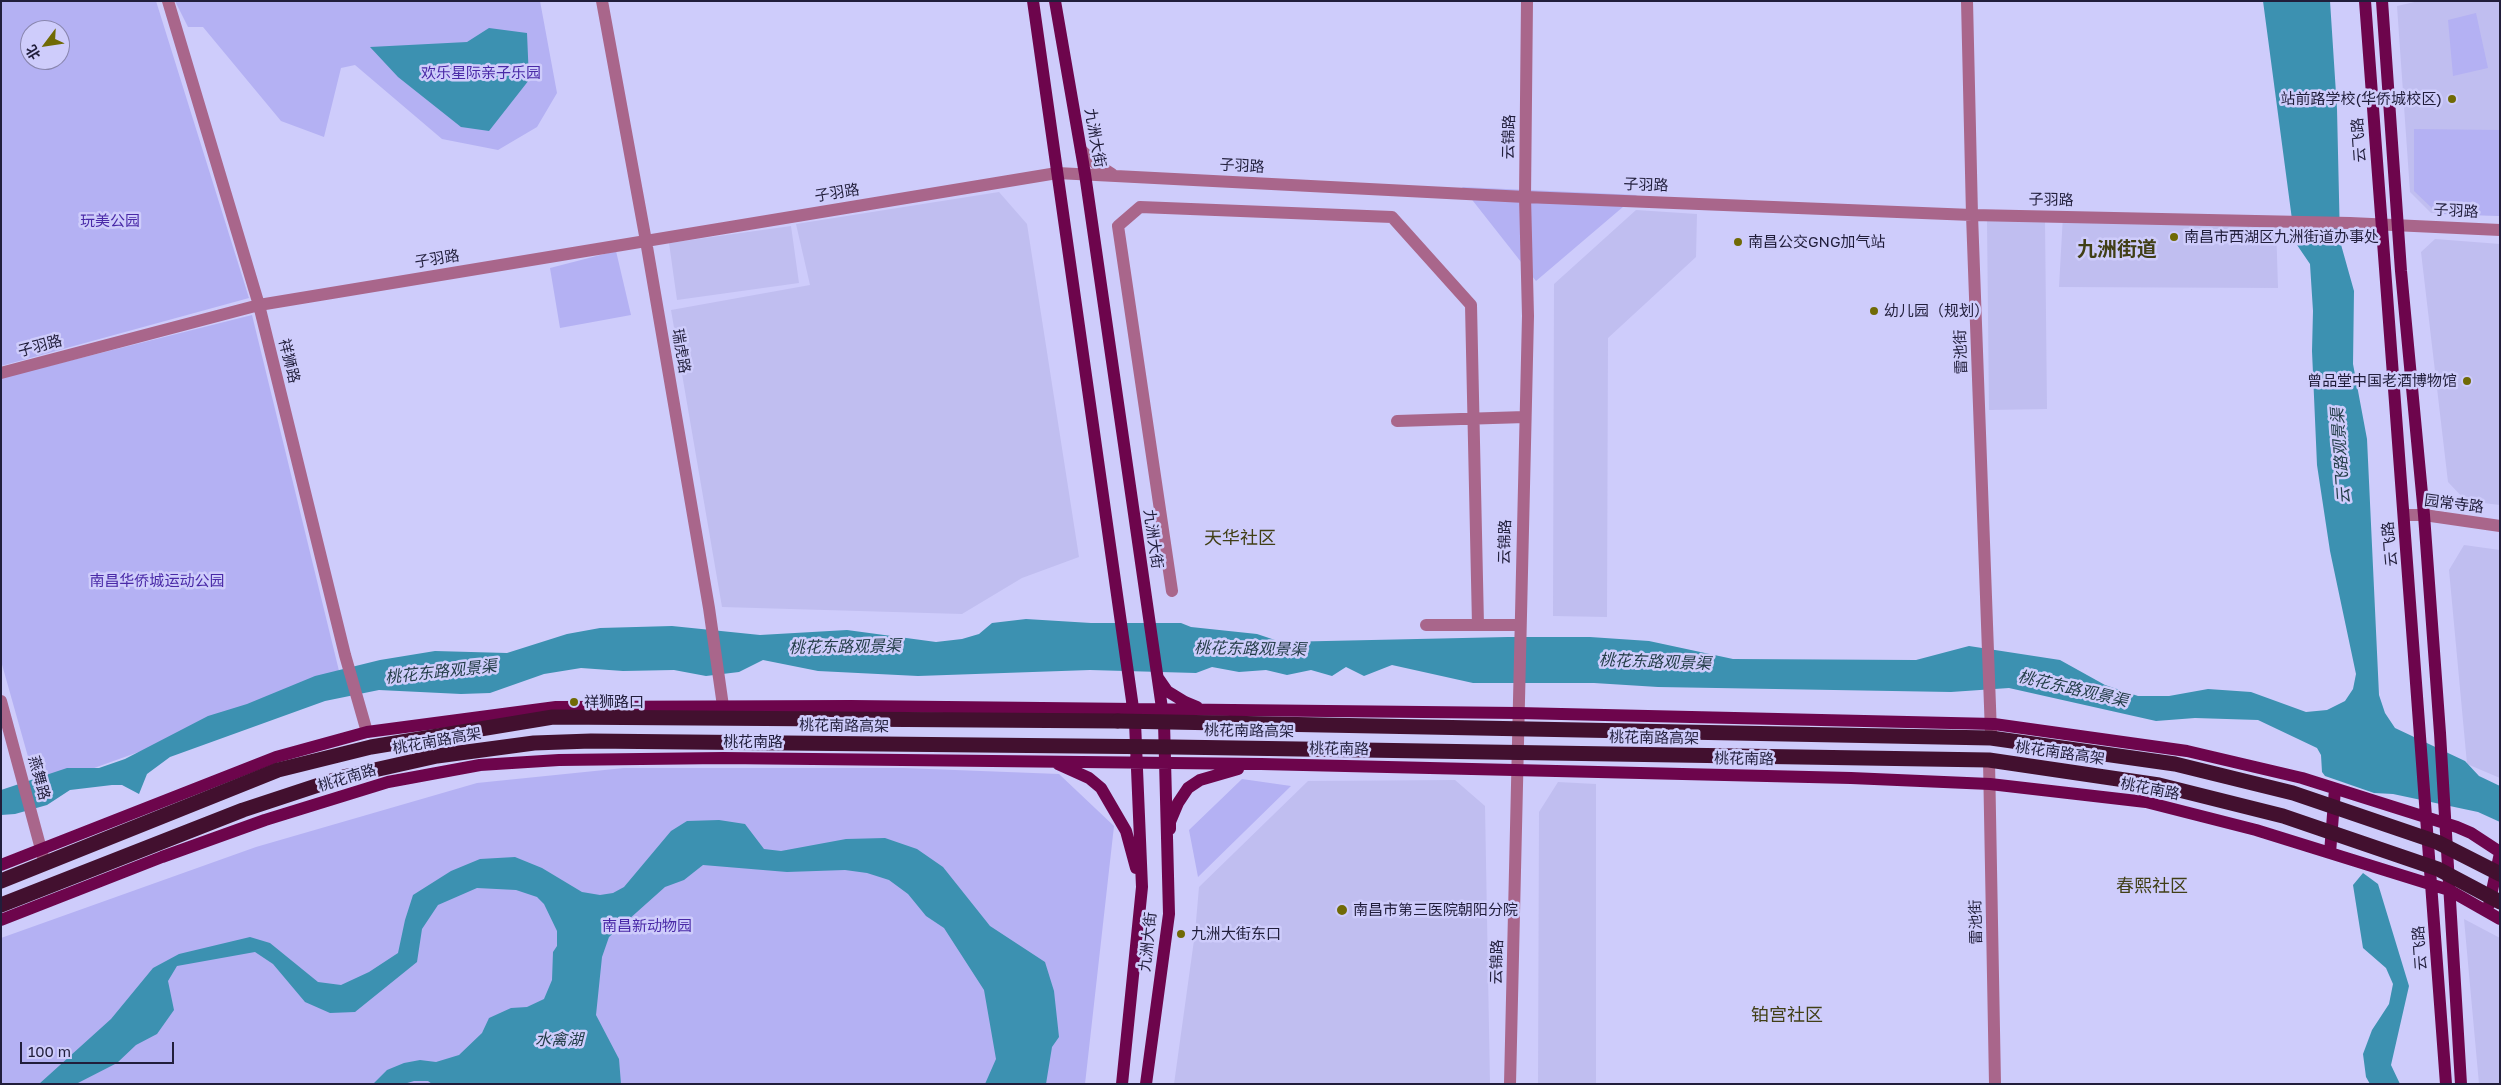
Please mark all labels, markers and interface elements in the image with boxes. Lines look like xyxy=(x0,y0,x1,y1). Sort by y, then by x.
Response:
north arrow xyxy=(20,20,70,70)
text: 北 xyxy=(22,42,43,63)
park label: 欢乐星际亲子乐园 xyxy=(421,64,541,82)
place label: 站前路学校(华侨城校区) xyxy=(2281,90,2442,108)
marker: 站前路学校(华侨城校区) xyxy=(2446,93,2458,105)
street label: 九洲大街 xyxy=(1081,107,1109,169)
street label: 云锦路 xyxy=(1500,114,1518,160)
street label: 云飞路 xyxy=(2348,117,2370,163)
street label: 子羽路 xyxy=(1219,156,1265,176)
street label: 子羽路 xyxy=(1623,175,1669,195)
street label: 子羽路 xyxy=(813,181,861,205)
street label: 子羽路 xyxy=(2028,191,2074,209)
street label: 子羽路 xyxy=(2433,201,2479,221)
park label: 玩美公园 xyxy=(80,212,140,230)
place label: 南昌市西湖区九洲街道办事处 xyxy=(2184,228,2379,246)
marker: 南昌市西湖区九洲街道办事处 xyxy=(2168,231,2180,243)
place label: 南昌公交GNG加气站 xyxy=(1748,233,1886,251)
marker: 南昌公交GNG加气站 xyxy=(1732,236,1744,248)
district label: 九洲街道 xyxy=(2077,238,2157,262)
street label: 子羽路 xyxy=(413,247,461,271)
place label: 幼儿园（规划） xyxy=(1884,302,1989,320)
marker: 幼儿园（规划） xyxy=(1868,305,1880,317)
street label: 瑞虎路 xyxy=(668,327,694,375)
street label: 雷池街 xyxy=(1951,329,1971,375)
street label: 子羽路 xyxy=(16,331,64,361)
street label: 祥狮路 xyxy=(275,337,303,385)
place label: 曾品堂中国老酒博物馆 xyxy=(2307,372,2457,390)
marker: 曾品堂中国老酒博物馆 xyxy=(2461,375,2473,387)
water label: 云飞路观景渠 xyxy=(2328,407,2354,505)
street label: 园常寺路 xyxy=(2423,491,2485,517)
street label: 九洲大街 xyxy=(1140,508,1166,570)
street label: 云锦路 xyxy=(1496,519,1514,565)
street label: 云飞路 xyxy=(2379,521,2401,567)
district label: 天华社区 xyxy=(1204,527,1276,549)
park label: 南昌华侨城运动公园 xyxy=(90,572,224,590)
water label: 桃花东路观景渠 xyxy=(789,636,901,658)
water label: 桃花东路观景渠 xyxy=(1194,638,1306,660)
water label: 桃花东路观景渠 xyxy=(1599,650,1711,674)
water label: 桃花东路观景渠 xyxy=(384,657,498,687)
water label: 桃花东路观景渠 xyxy=(2016,667,2130,711)
place label: 祥狮路口 xyxy=(584,693,644,711)
marker: 祥狮路口 xyxy=(568,696,580,708)
street label: 桃花南路高架 xyxy=(799,716,889,736)
street label: 桃花南路高架 xyxy=(1204,721,1294,741)
street label: 桃花南路高架 xyxy=(391,724,483,758)
street label: 桃花南路高架 xyxy=(1609,728,1699,748)
street label: 桃花南路 xyxy=(723,733,783,751)
street label: 桃花南路高架 xyxy=(2014,738,2106,768)
street label: 桃花南路 xyxy=(1309,739,1369,759)
street label: 桃花南路 xyxy=(1714,749,1774,769)
street label: 燕舞路 xyxy=(24,754,54,802)
street label: 桃花南路 xyxy=(316,761,378,795)
street label: 桃花南路 xyxy=(2119,774,2181,804)
district label: 春熙社区 xyxy=(2116,875,2188,897)
street label: 雷池街 xyxy=(1967,899,1985,945)
place label: 南昌市第三医院朝阳分院 xyxy=(1353,901,1518,919)
marker: 南昌市第三医院朝阳分院 xyxy=(1335,903,1349,917)
street label: 九洲大街 xyxy=(1136,911,1160,973)
park label: 南昌新动物园 xyxy=(602,917,692,935)
place label: 九洲大街东口 xyxy=(1191,925,1281,943)
street label: 云飞路 xyxy=(2409,925,2431,971)
marker: 九洲大街东口 xyxy=(1175,928,1187,940)
street label: 云锦路 xyxy=(1488,939,1506,985)
district label: 铂宫社区 xyxy=(1751,1004,1823,1026)
water label: 水禽湖 xyxy=(535,1030,583,1050)
scale bar xyxy=(22,1032,176,1064)
text: 100 m xyxy=(28,1042,71,1060)

